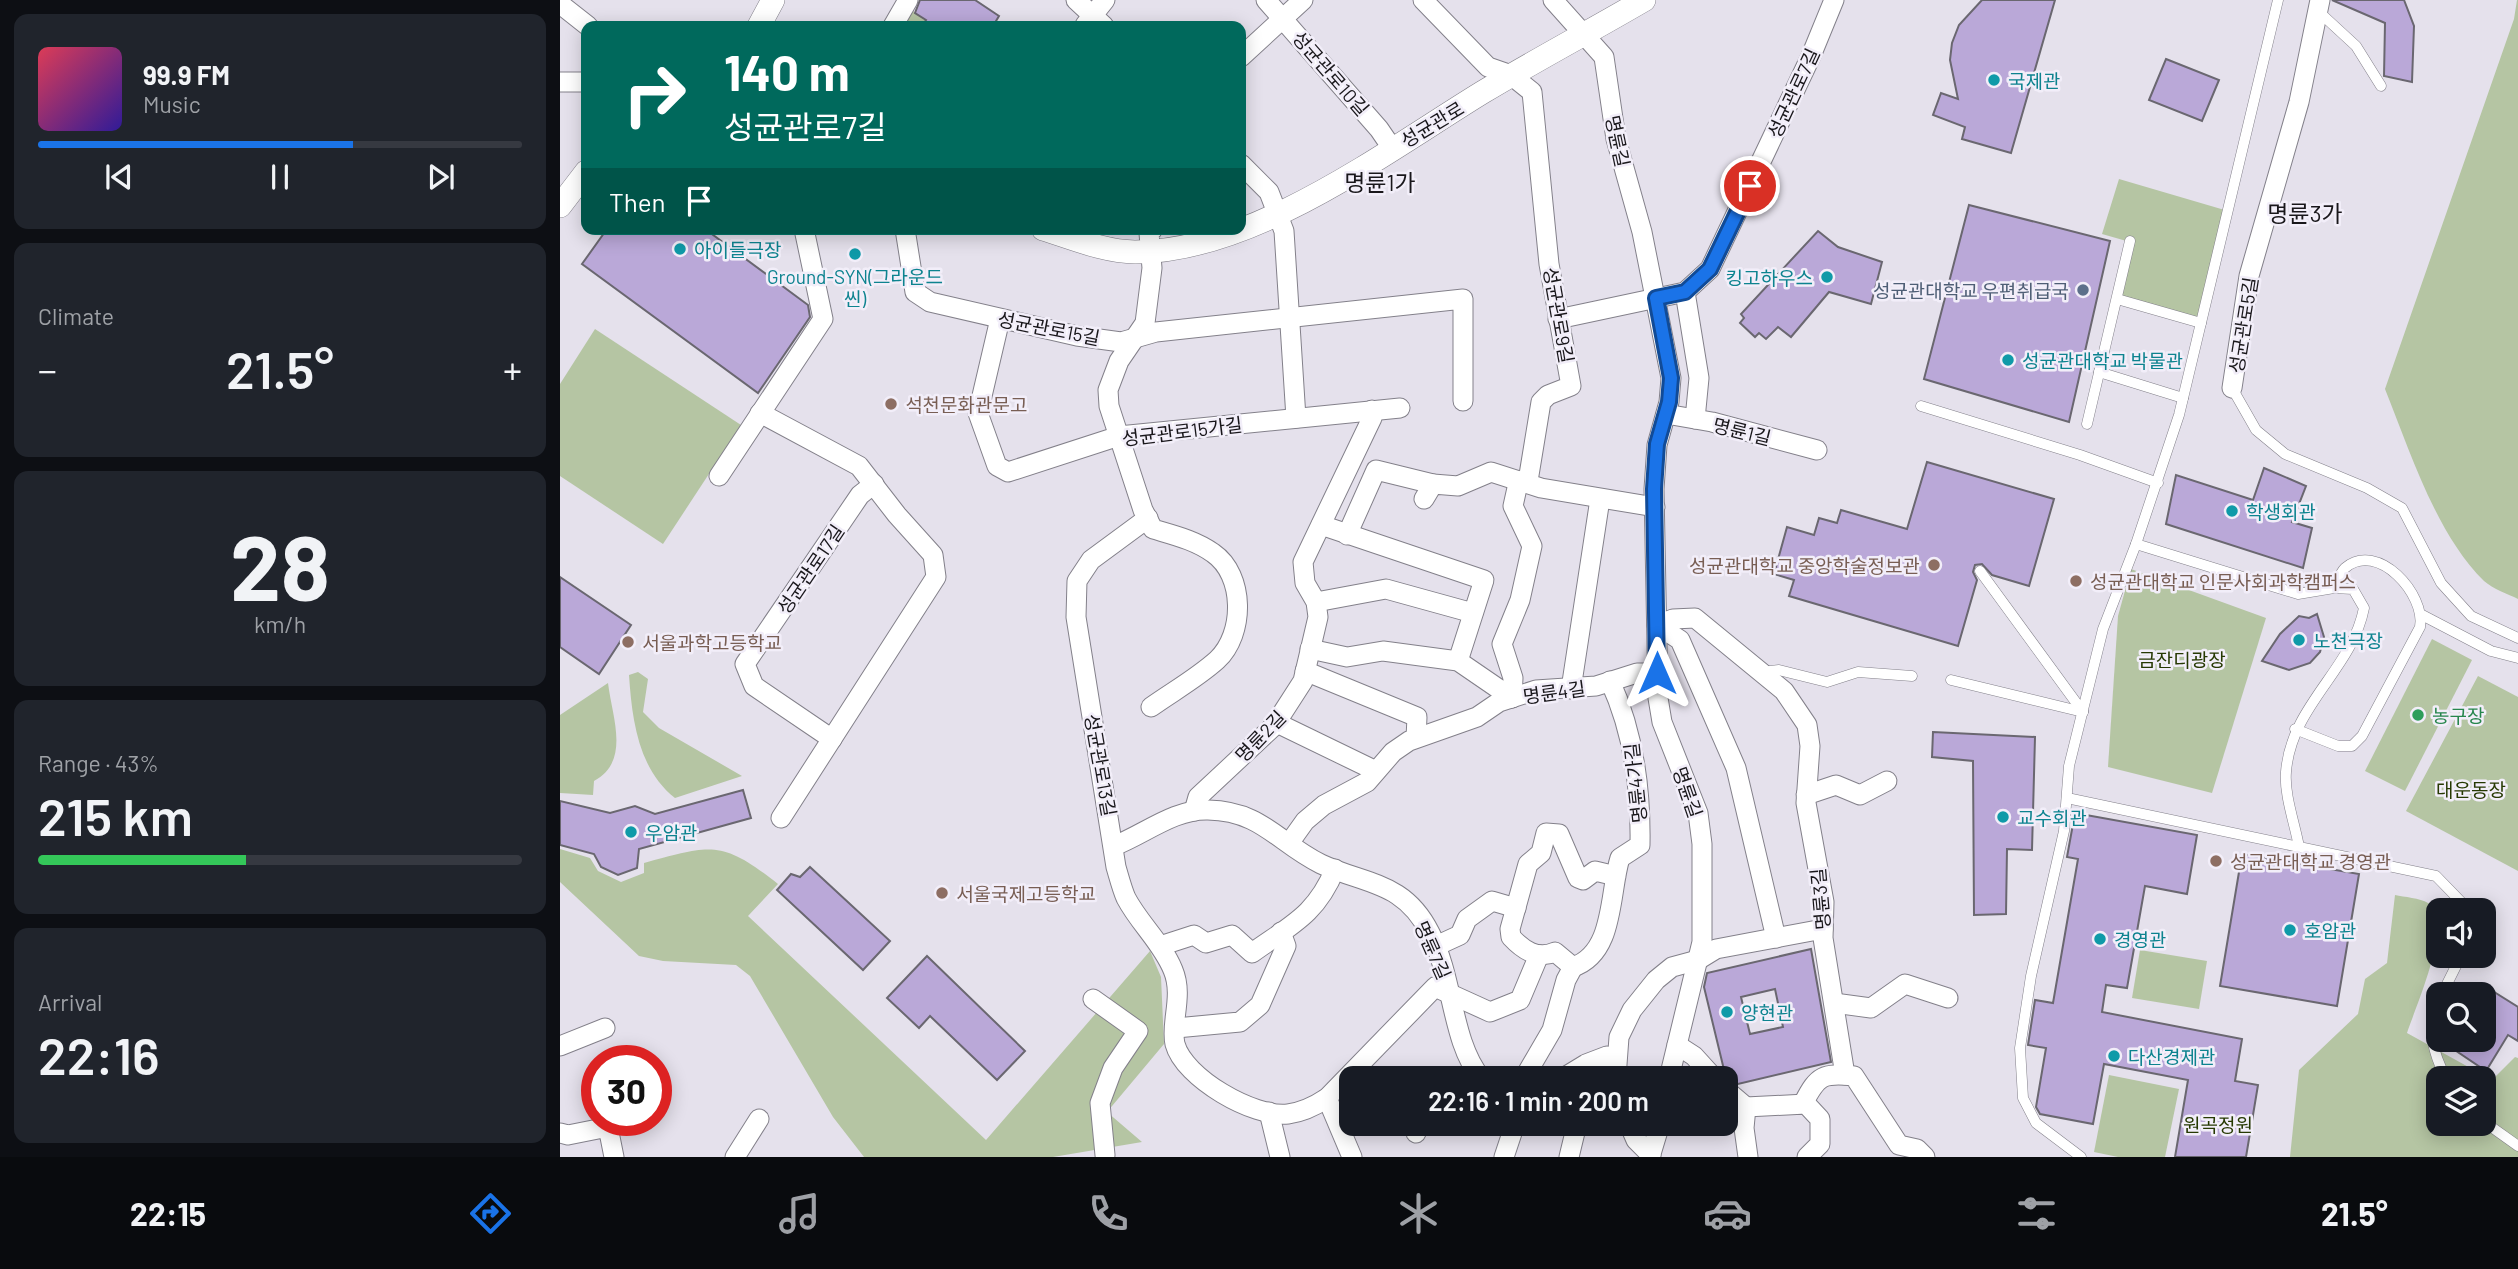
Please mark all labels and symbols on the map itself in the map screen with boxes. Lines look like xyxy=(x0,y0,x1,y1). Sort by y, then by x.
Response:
street label: 성균관로10길 xyxy=(1288,26,1374,120)
street label: 성균관로7길 xyxy=(1762,44,1824,142)
place label: 국제관 xyxy=(2008,69,2060,92)
marker: 국제관 xyxy=(1986,72,2002,88)
street label: 성균관로 xyxy=(1396,96,1468,152)
street label: 명륜길 xyxy=(1601,113,1635,169)
pin xyxy=(1720,156,1780,216)
district label: 명륜1가 xyxy=(1344,168,1416,196)
district label: 명륜3가 xyxy=(2267,199,2343,227)
place label: 아이들극장 xyxy=(694,238,781,261)
marker: 아이들극장 xyxy=(672,241,688,257)
marker: Ground-SYN(그라운드 씬) xyxy=(847,246,863,262)
place label: Ground-SYN(그라운드 씬) xyxy=(767,265,943,310)
street label: 성균관로9길 xyxy=(1539,265,1579,365)
place label: 킹고하우스 xyxy=(1726,266,1813,289)
marker: 킹고하우스 xyxy=(1819,269,1835,285)
street label: 성균관로5길 xyxy=(2224,275,2262,375)
place label: 성균관대학교 우편취급국 xyxy=(1873,279,2069,302)
marker: 성균관대학교 우편취급국 xyxy=(2075,282,2091,298)
street label: 성균관로15길 xyxy=(996,307,1102,349)
place label: 성균관대학교 박물관 xyxy=(2022,349,2183,372)
marker: 성균관대학교 박물관 xyxy=(2000,352,2016,368)
place label: 석천문화관문고 xyxy=(905,393,1027,416)
marker: 석천문화관문고 xyxy=(883,396,899,412)
street label: 성균관로15가길 xyxy=(1120,412,1244,450)
street label: 명륜1길 xyxy=(1711,413,1773,449)
place label: 학생회관 xyxy=(2246,500,2316,523)
marker: 학생회관 xyxy=(2224,503,2240,519)
street label: 성균관로17길 xyxy=(772,520,848,618)
place label: 성균관대학교 중앙학술정보관 xyxy=(1689,554,1920,577)
marker: 성균관대학교 중앙학술정보관 xyxy=(1926,557,1942,573)
place label: 성균관대학교 인문사회과학캠퍼스 xyxy=(2090,570,2356,593)
marker: 성균관대학교 인문사회과학캠퍼스 xyxy=(2068,573,2084,589)
place label: 노천극장 xyxy=(2313,629,2383,652)
place label: 서울과학고등학교 xyxy=(642,631,782,654)
marker: 노천극장 xyxy=(2291,632,2307,648)
marker: 서울과학고등학교 xyxy=(620,634,636,650)
position arrow xyxy=(1620,636,1694,710)
park label: 금잔디광장 xyxy=(2138,648,2226,671)
street label: 명륜4길 xyxy=(1521,676,1587,708)
place label: 농구장 xyxy=(2432,704,2484,727)
street label: 명륜2길 xyxy=(1230,705,1290,767)
marker: 농구장 xyxy=(2410,707,2426,723)
street label: 성균관로13길 xyxy=(1081,712,1121,818)
street label: 명륜4가길 xyxy=(1619,742,1651,824)
street label: 명륜길 xyxy=(1669,763,1707,821)
park label: 대운동장 xyxy=(2436,778,2506,801)
place label: 교수회관 xyxy=(2017,806,2087,829)
marker: 교수회관 xyxy=(1995,809,2011,825)
place label: 우암관 xyxy=(645,821,697,844)
marker: 우암관 xyxy=(623,824,639,840)
place label: 성균관대학교 경영관 xyxy=(2230,850,2391,873)
marker: 성균관대학교 경영관 xyxy=(2208,853,2224,869)
street label: 명륜3길 xyxy=(1806,867,1834,931)
place label: 서울국제고등학교 xyxy=(956,882,1096,905)
marker: 서울국제고등학교 xyxy=(934,885,950,901)
street label: 명륜7길 xyxy=(1410,917,1456,983)
place label: 호암관 xyxy=(2304,919,2356,942)
marker: 호암관 xyxy=(2282,922,2298,938)
place label: 경영관 xyxy=(2114,928,2166,951)
marker: 경영관 xyxy=(2092,931,2108,947)
place label: 양현관 xyxy=(1741,1001,1793,1024)
marker: 양현관 xyxy=(1719,1004,1735,1020)
speed limit sign: 30 xyxy=(581,1045,672,1136)
place label: 다산경제관 xyxy=(2128,1045,2215,1068)
marker: 다산경제관 xyxy=(2106,1048,2122,1064)
park label: 원곡정원 xyxy=(2183,1113,2253,1136)

